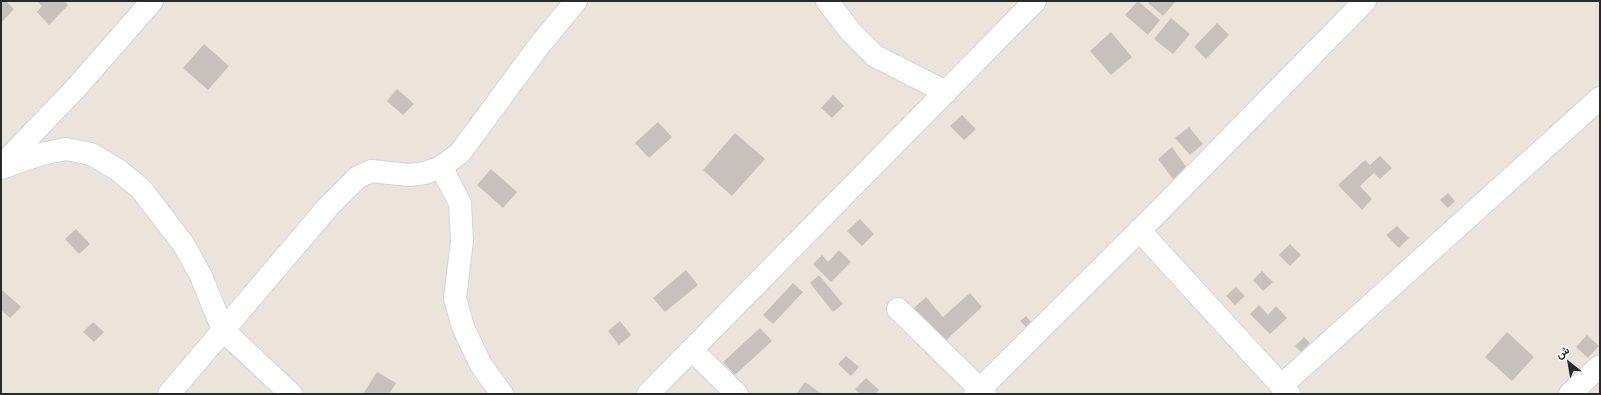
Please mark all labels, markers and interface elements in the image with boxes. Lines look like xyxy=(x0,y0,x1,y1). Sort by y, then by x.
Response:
north arrow xyxy=(1549,343,1589,383)
text: ش xyxy=(1554,343,1572,361)

